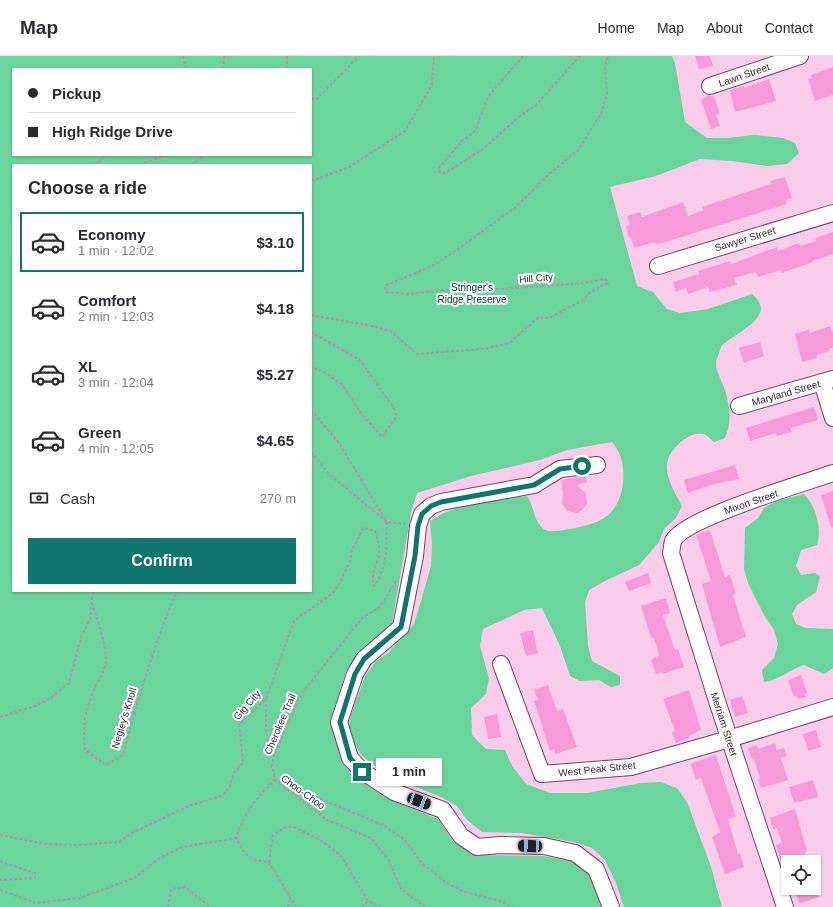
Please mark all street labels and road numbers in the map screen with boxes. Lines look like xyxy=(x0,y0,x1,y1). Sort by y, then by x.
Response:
street label: Lawn Street xyxy=(717,61,771,89)
street label: Sawyer Street xyxy=(713,224,777,253)
street label: Hill City xyxy=(519,271,553,285)
street label: Maryland Street xyxy=(751,378,822,408)
street label: Mixon Street xyxy=(723,488,780,516)
street label: Negley's Knoll xyxy=(110,686,138,750)
street label: Gig City xyxy=(231,688,263,722)
street label: Merriam Street xyxy=(709,691,740,757)
street label: Cherokee Trail xyxy=(262,692,298,756)
street label: West Peak Street xyxy=(558,759,636,779)
street label: Choo-Choo xyxy=(279,773,327,812)

